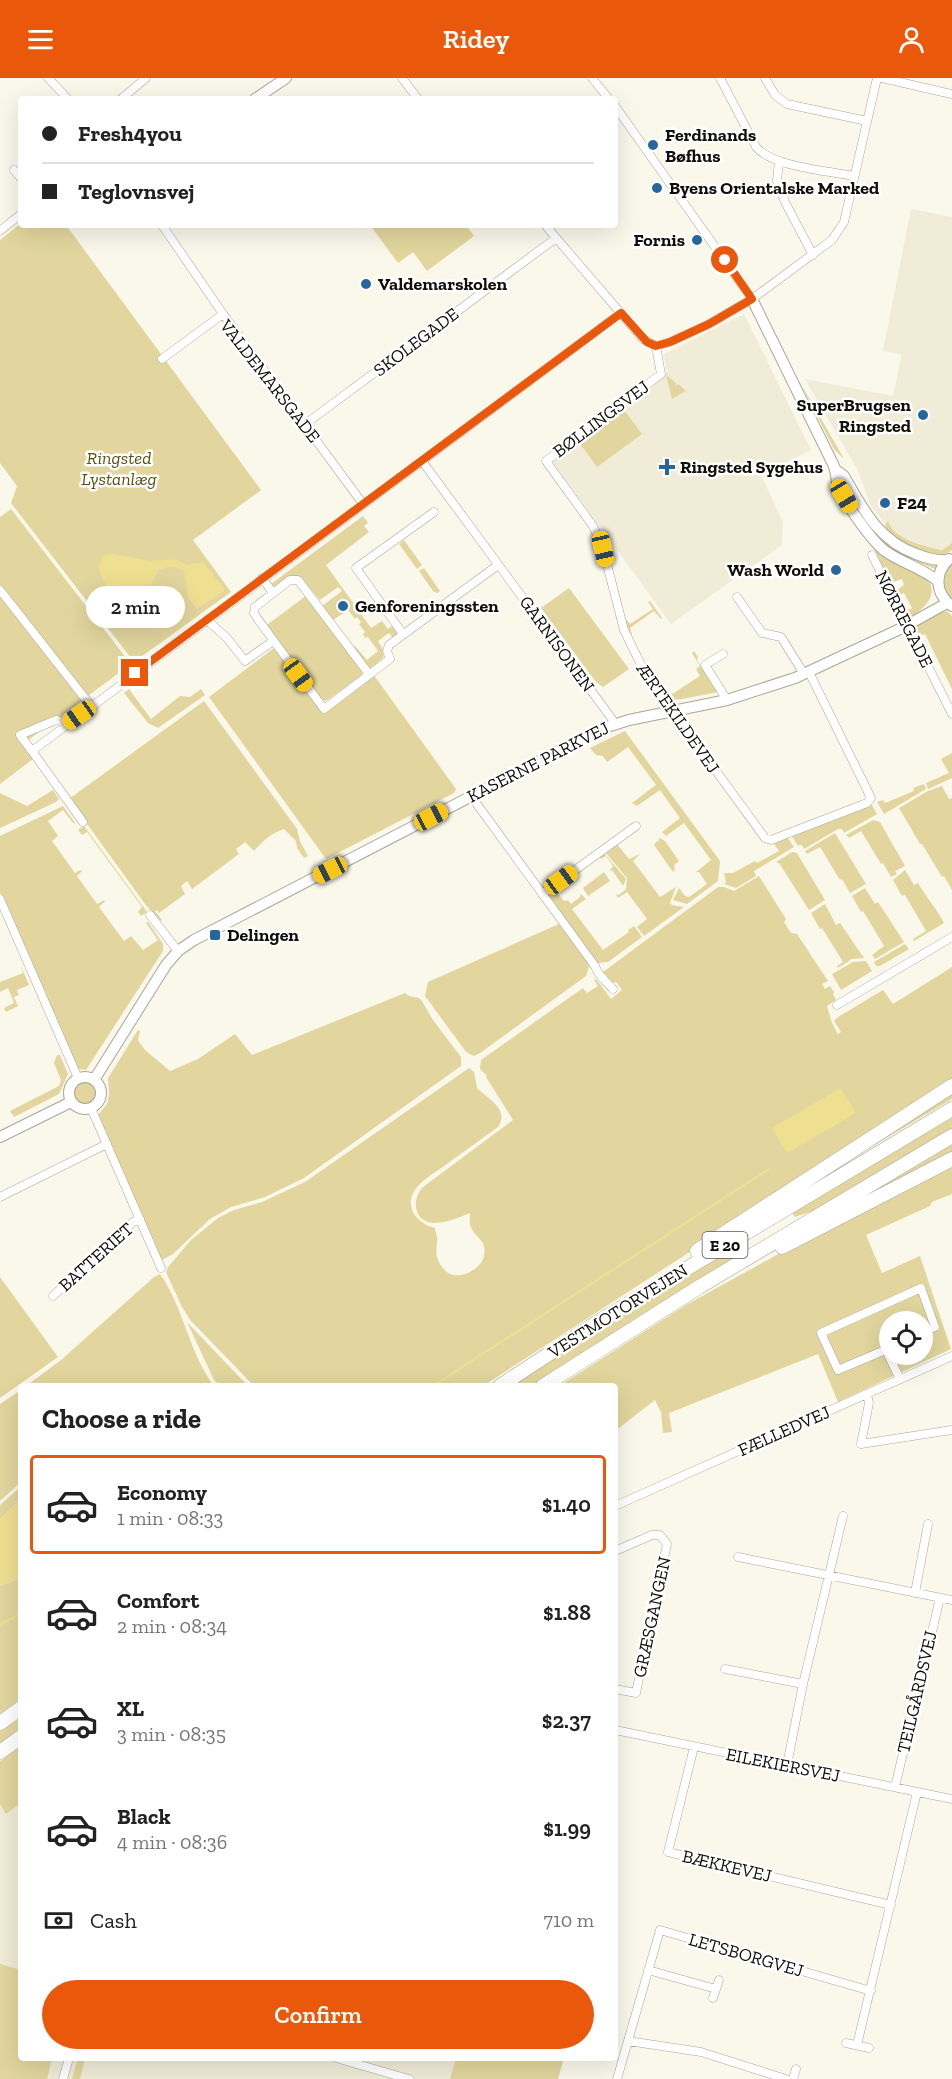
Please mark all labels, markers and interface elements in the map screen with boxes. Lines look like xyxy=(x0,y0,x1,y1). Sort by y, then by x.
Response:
icon: menu xyxy=(24,23,57,56)
text: Ridey xyxy=(443,23,509,55)
icon: person xyxy=(895,23,928,56)
text: Fresh4you xyxy=(78,120,182,147)
place label: Ferdinands Bøfhus xyxy=(665,124,756,167)
marker: Ferdinands Bøfhus xyxy=(646,138,660,152)
place label: Byens Orientalske Marked xyxy=(669,177,880,199)
text: Teglovnsvej xyxy=(78,178,194,205)
marker: Byens Orientalske Marked xyxy=(650,181,664,195)
place label: Fornis xyxy=(633,229,685,251)
marker: Fornis xyxy=(690,233,704,247)
route start xyxy=(711,246,738,273)
place label: Valdemarskolen xyxy=(378,273,507,295)
marker: Valdemarskolen xyxy=(359,277,373,291)
street label: SKOLEGADE xyxy=(369,303,463,381)
street label: VALDEMARSGADE xyxy=(214,314,325,447)
street label: BØLLINGSVEJ xyxy=(549,376,653,462)
place label: SuperBrugsen Ringsted xyxy=(797,394,912,437)
marker: SuperBrugsen Ringsted xyxy=(916,408,930,422)
park label: Ringsted Lystanlæg xyxy=(81,447,158,490)
place label: Ringsted Sygehus xyxy=(680,456,823,478)
marker: Ringsted Sygehus xyxy=(658,458,676,476)
car xyxy=(827,476,861,516)
place label: F24 xyxy=(897,492,927,514)
marker: F24 xyxy=(878,496,892,510)
car xyxy=(590,529,616,569)
place label: Wash World xyxy=(727,559,825,581)
marker: Wash World xyxy=(829,563,843,577)
street label: NØRREGADE xyxy=(870,567,938,671)
callout: 2 min xyxy=(86,586,184,628)
street label: GARNISONEN xyxy=(515,592,599,696)
text: 2 min xyxy=(111,595,160,619)
place label: Genforeningssten xyxy=(355,595,499,617)
marker: Genforeningssten xyxy=(336,599,350,613)
car xyxy=(280,655,316,695)
street label: ÆRTEKILDEVEJ xyxy=(631,658,724,778)
route end xyxy=(121,659,148,686)
car xyxy=(59,697,99,733)
street label: KASERNE PARKVEJ xyxy=(463,717,613,807)
car xyxy=(411,801,451,833)
car xyxy=(310,854,350,886)
car xyxy=(541,862,581,898)
place label: Delingen xyxy=(227,924,299,946)
marker: Delingen xyxy=(208,928,222,942)
street label: BATTERIET xyxy=(54,1218,138,1296)
road number: E 20 xyxy=(702,1232,748,1258)
street label: VESTMOTORVEJEN xyxy=(543,1259,692,1363)
map controls xyxy=(879,1311,933,1365)
button: locate xyxy=(879,1311,933,1365)
street label: FÆLLEDVEJ xyxy=(735,1401,833,1461)
text: Choose a ride xyxy=(42,1403,201,1435)
icon: car xyxy=(45,1478,99,1532)
text: Economy xyxy=(117,1479,207,1506)
text: $1.40 xyxy=(542,1491,591,1518)
text: 1 min · 08:33 xyxy=(117,1506,223,1530)
street label: GRÆSGANGEN xyxy=(628,1555,676,1679)
icon: car xyxy=(45,1586,99,1640)
text: Comfort xyxy=(117,1587,199,1614)
text: $1.88 xyxy=(543,1599,591,1626)
text: 2 min · 08:34 xyxy=(117,1614,227,1638)
street label: TEILGÅRDSVEJ xyxy=(892,1629,942,1755)
icon: car xyxy=(45,1694,99,1748)
text: XL xyxy=(117,1695,144,1722)
text: $2.37 xyxy=(542,1707,591,1734)
text: 3 min · 08:35 xyxy=(117,1722,226,1746)
street label: EILEKIERSVEJ xyxy=(724,1743,842,1787)
icon: car xyxy=(45,1802,99,1856)
text: Black xyxy=(117,1803,171,1830)
text: $1.99 xyxy=(543,1815,591,1842)
text: 4 min · 08:36 xyxy=(117,1830,227,1854)
street label: BÆKKEVEJ xyxy=(680,1845,774,1887)
icon: cash xyxy=(42,1904,75,1937)
text: Cash xyxy=(90,1907,137,1934)
text: 710 m xyxy=(544,1908,594,1932)
street label: LETSBORGVEJ xyxy=(686,1928,806,1982)
button: Confirm xyxy=(42,1980,594,2049)

